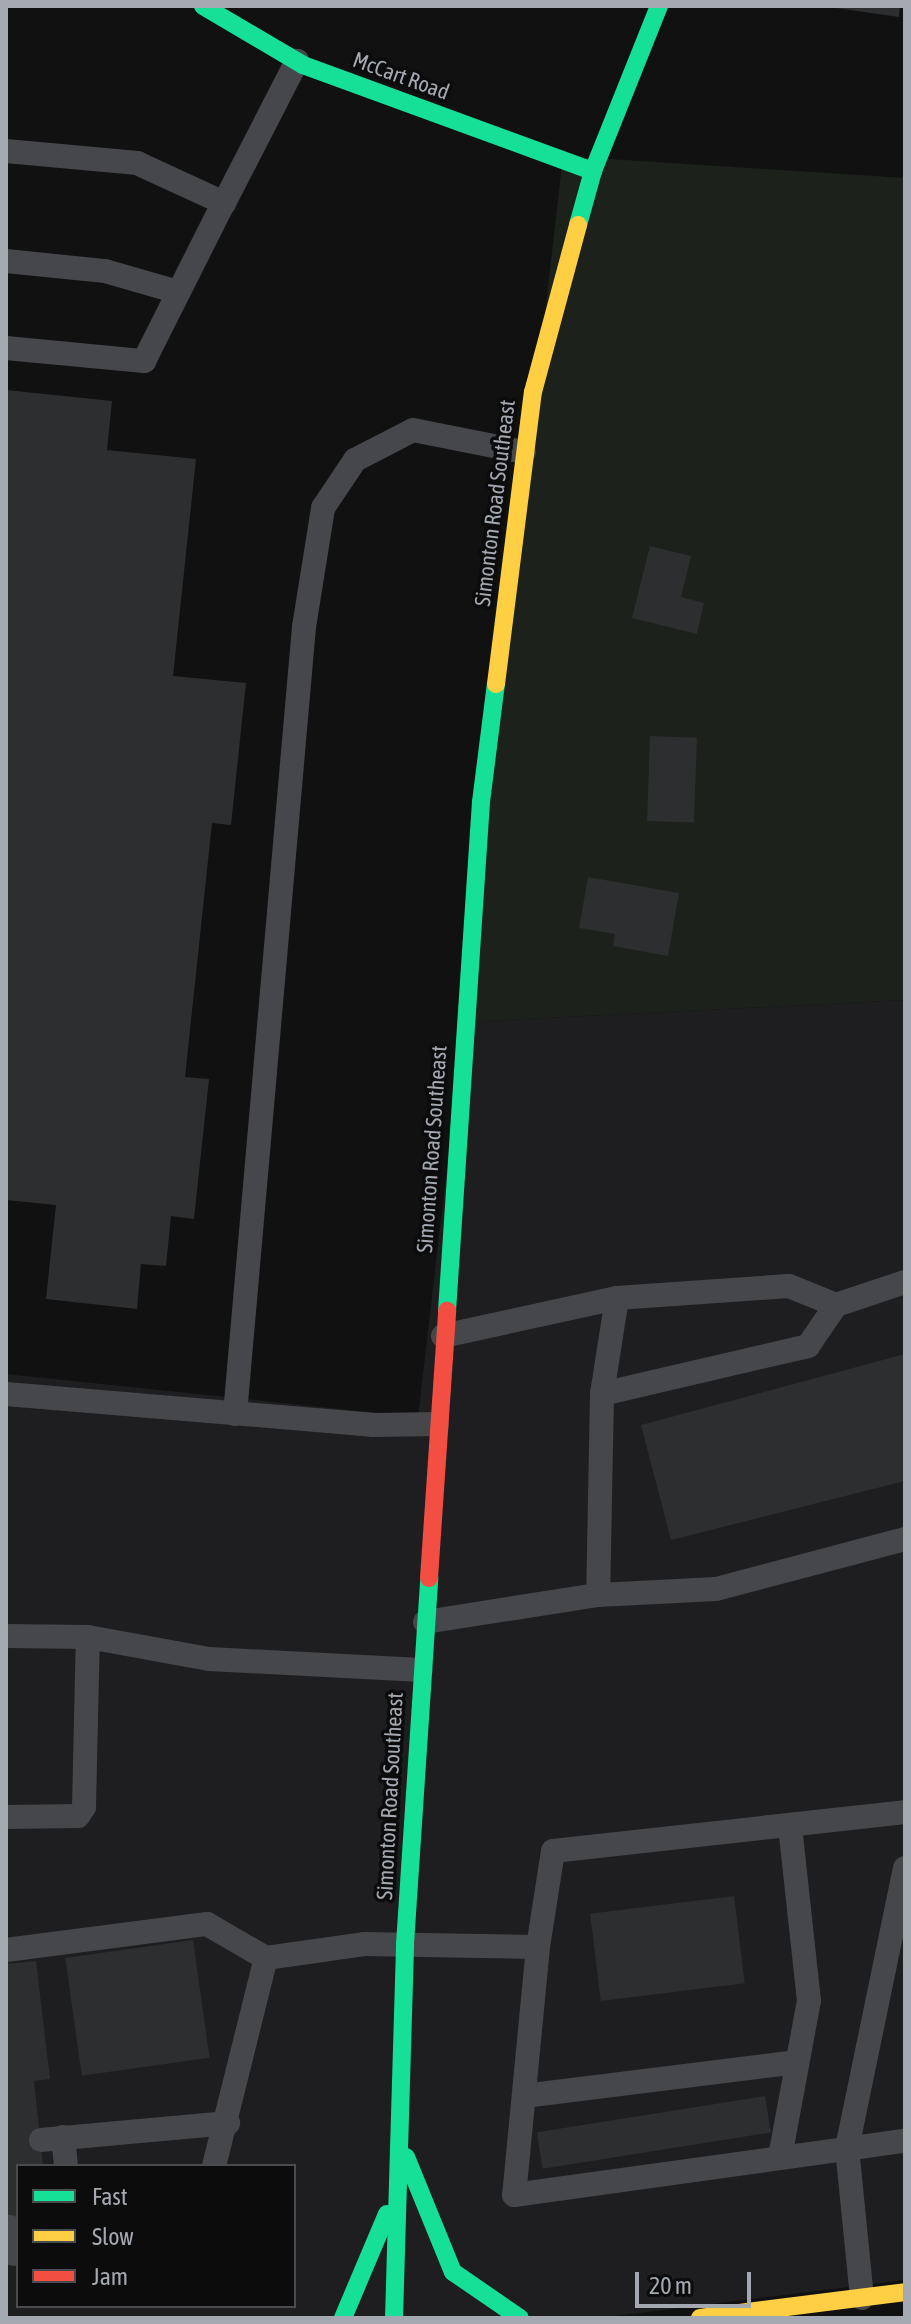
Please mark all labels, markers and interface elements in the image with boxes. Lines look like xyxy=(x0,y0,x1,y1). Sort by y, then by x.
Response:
street label: McCart Road xyxy=(349,46,453,106)
street label: Simonton Road Southeast xyxy=(469,398,521,608)
street label: Simonton Road Southeast xyxy=(412,1044,452,1254)
street label: Simonton Road Southeast xyxy=(371,1692,409,1900)
legend xyxy=(16,2164,296,2308)
text: Fast xyxy=(92,2183,128,2210)
text: Slow xyxy=(92,2223,134,2250)
scale bar xyxy=(639,2256,755,2306)
text: Jam xyxy=(92,2263,128,2290)
text: 20 m xyxy=(649,2272,692,2299)

